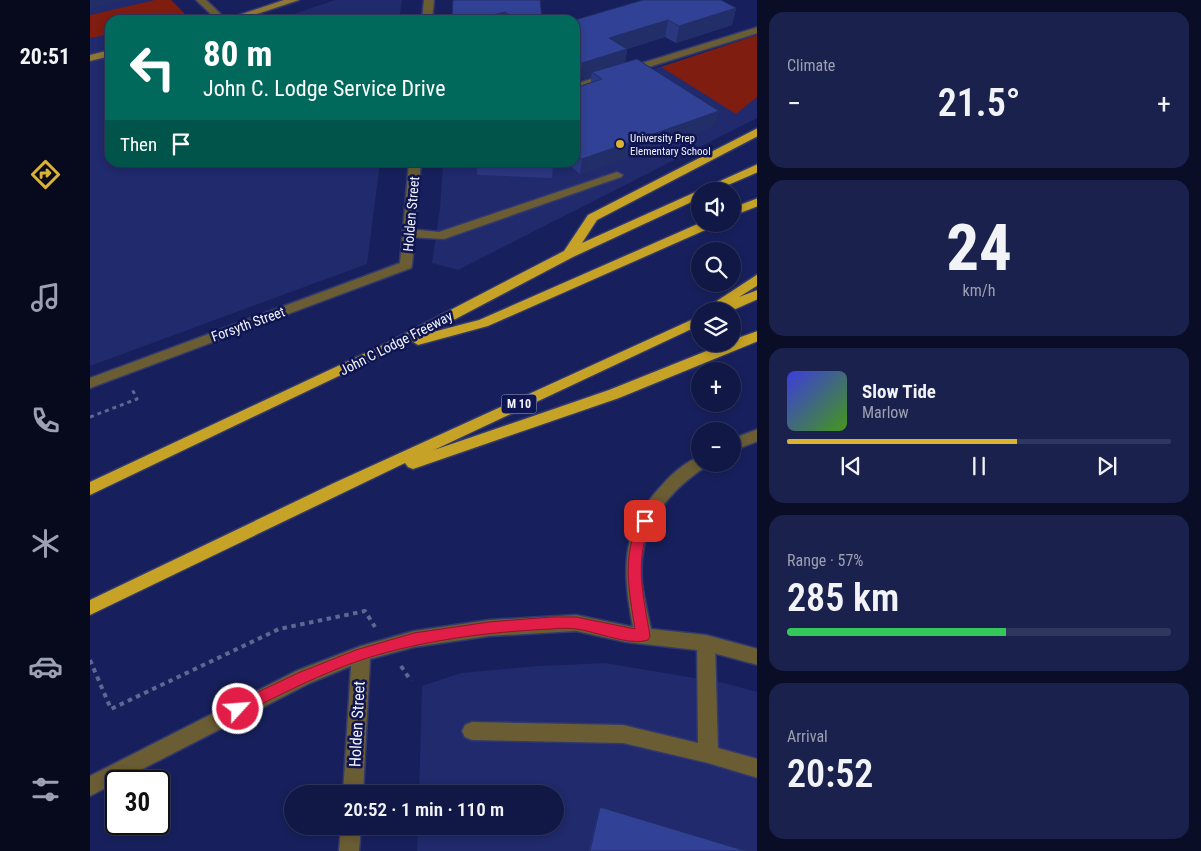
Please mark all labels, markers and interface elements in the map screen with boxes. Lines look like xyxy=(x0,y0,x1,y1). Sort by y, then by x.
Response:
text: 80 m xyxy=(203,34,272,75)
icon: left xyxy=(120,35,185,100)
text: 20:51 xyxy=(20,44,70,69)
text: Climate xyxy=(787,56,835,75)
text: John C. Lodge Service Drive xyxy=(203,76,445,101)
text: 21.5° xyxy=(938,81,1020,125)
text: − xyxy=(787,87,801,120)
text: + xyxy=(1157,87,1171,120)
icon: arrive xyxy=(167,130,195,158)
place label: University Prep Elementary School xyxy=(630,132,711,158)
text: Then xyxy=(120,133,157,156)
marker: University Prep Elementary School xyxy=(614,138,626,150)
icon: directions xyxy=(28,157,63,192)
street label: Holden Street xyxy=(400,176,422,252)
map controls xyxy=(691,182,741,472)
button: sound xyxy=(691,182,741,232)
text: 24 xyxy=(946,210,1012,286)
button: search xyxy=(691,242,741,292)
icon: music xyxy=(28,280,63,315)
text: km/h xyxy=(963,281,995,300)
button: layers xyxy=(691,302,741,352)
street label: Forsyth Street xyxy=(209,303,287,345)
street label: John C Lodge Freeway xyxy=(337,308,455,378)
button: + xyxy=(691,362,741,412)
text: Slow Tide xyxy=(862,380,936,403)
road number: M 10 xyxy=(502,394,536,414)
icon: phone xyxy=(28,403,63,438)
text: Marlow xyxy=(862,403,909,422)
button: − xyxy=(691,422,741,472)
icon: previous xyxy=(837,452,865,480)
icon: pause xyxy=(965,452,993,480)
icon: next xyxy=(1093,452,1121,480)
pin xyxy=(624,500,666,542)
icon: arrive xyxy=(631,507,659,535)
icon: climate xyxy=(28,526,63,561)
text: Range · 57% xyxy=(787,551,863,570)
text: 285 km xyxy=(787,576,899,620)
icon: car xyxy=(28,649,63,684)
street label: Holden Street xyxy=(345,680,369,767)
position arrow xyxy=(211,682,263,734)
text: Arrival xyxy=(787,727,828,746)
text: 20:52 xyxy=(787,752,873,796)
speed limit sign: 30 xyxy=(105,770,170,835)
icon: filters xyxy=(28,772,63,807)
text: 20:52 · 1 min · 110 m xyxy=(344,798,504,821)

